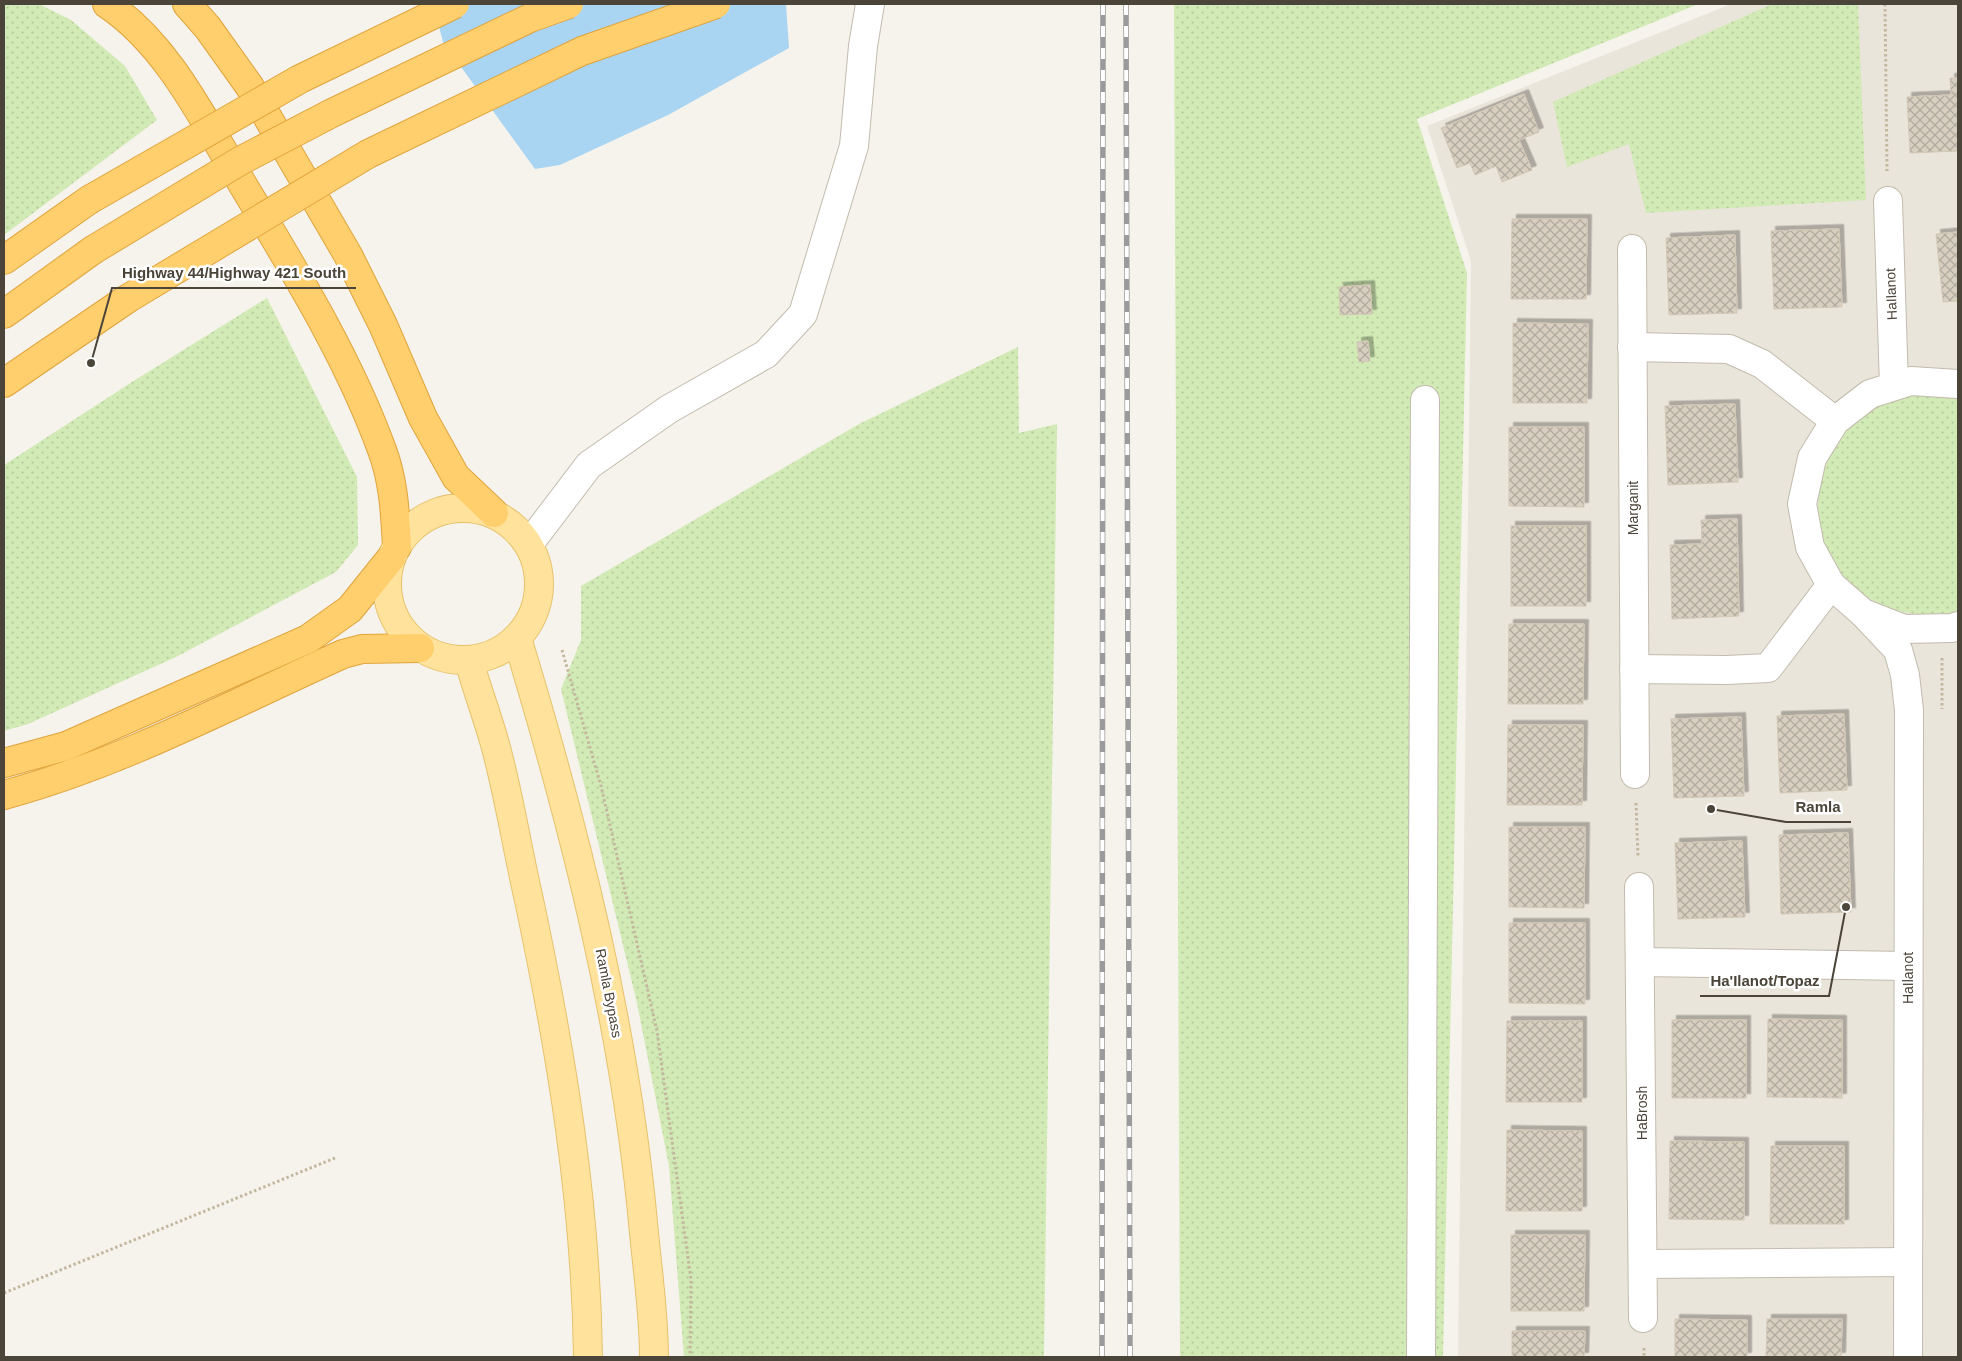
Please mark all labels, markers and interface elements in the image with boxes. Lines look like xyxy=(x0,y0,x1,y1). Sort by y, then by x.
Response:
callout: Highway 44/Highway 421 South xyxy=(112,258,356,288)
text: Highway 44/Highway 421 South xyxy=(122,264,346,281)
street label: HaIlanot xyxy=(1882,268,1900,320)
street label: Marganit xyxy=(1625,481,1641,535)
callout: Ramla xyxy=(1786,792,1851,822)
text: Ramla xyxy=(1795,798,1841,815)
street label: Ramla Bypass xyxy=(593,947,625,1039)
street label: HaIlanot xyxy=(1900,952,1916,1004)
callout: Ha'Ilanot/Topaz xyxy=(1700,966,1829,996)
text: Ha'Ilanot/Topaz xyxy=(1710,972,1820,989)
street label: HaBrosh xyxy=(1634,1086,1650,1140)

